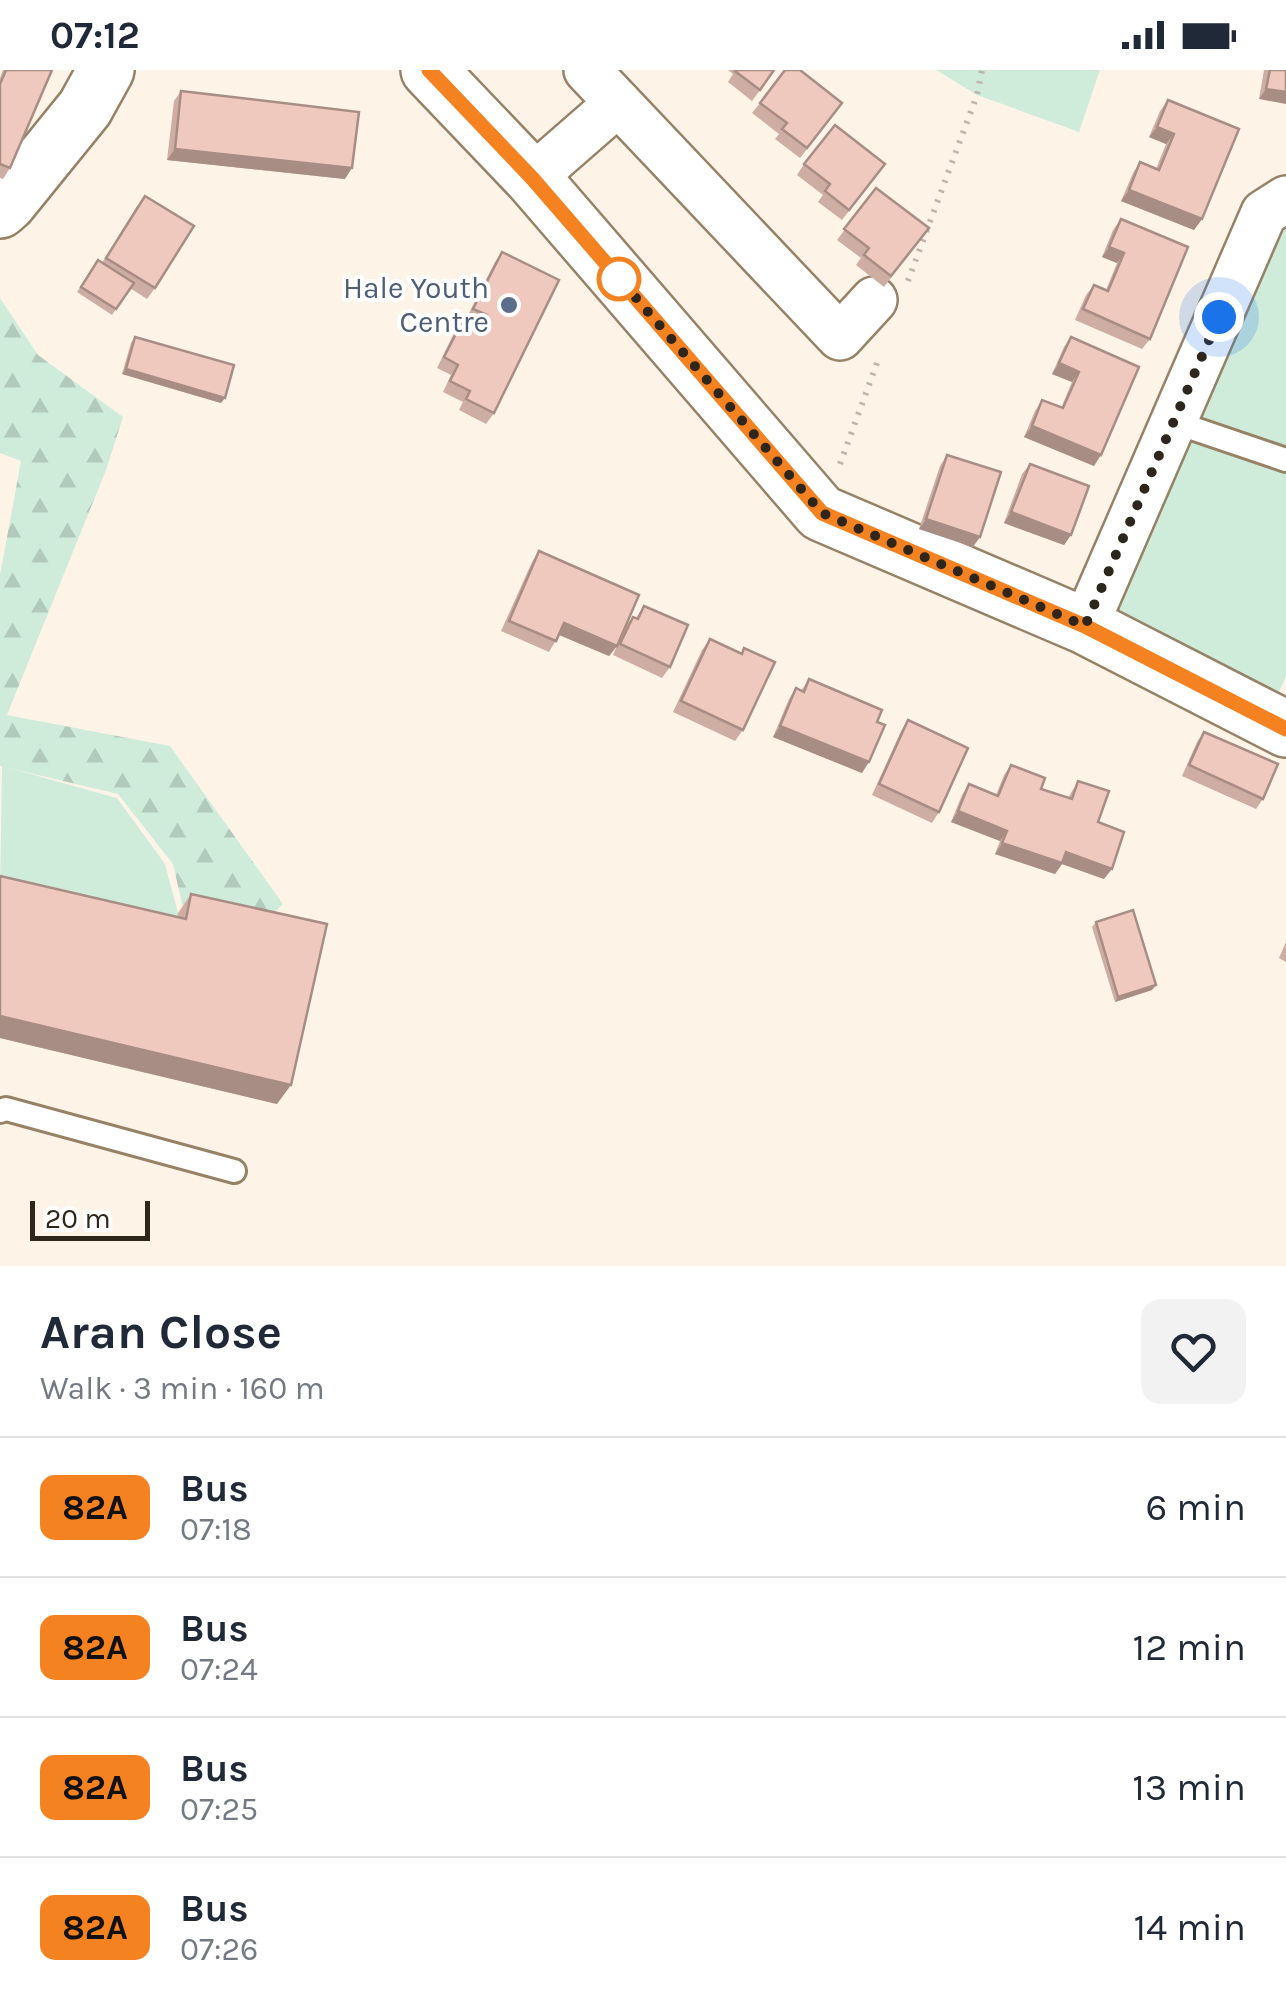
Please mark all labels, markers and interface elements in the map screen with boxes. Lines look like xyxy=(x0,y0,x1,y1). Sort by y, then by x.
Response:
text: 07:12 xyxy=(50,13,140,58)
unlabelled marker xyxy=(598,258,640,300)
place label: Hale Youth Centre xyxy=(343,270,489,340)
your location xyxy=(1194,292,1244,342)
marker: Hale Youth Centre xyxy=(498,294,520,316)
scale bar xyxy=(30,1196,150,1240)
text: 20 m xyxy=(45,1202,111,1235)
button: heart xyxy=(1141,1299,1246,1404)
text: Aran Close xyxy=(40,1304,282,1360)
text: Walk · 3 min · 160 m xyxy=(40,1370,325,1407)
text: Bus xyxy=(180,1466,249,1511)
text: 6 min xyxy=(1145,1485,1246,1530)
text: 82A xyxy=(62,1487,128,1528)
text: 07:18 xyxy=(180,1511,252,1548)
text: Bus xyxy=(180,1606,249,1651)
text: 12 min xyxy=(1133,1625,1246,1670)
text: 82A xyxy=(62,1627,128,1668)
text: 07:24 xyxy=(180,1651,258,1688)
text: Bus xyxy=(180,1746,249,1791)
text: 13 min xyxy=(1132,1765,1246,1810)
text: 82A xyxy=(62,1767,128,1808)
text: 07:25 xyxy=(180,1791,258,1828)
text: Bus xyxy=(180,1886,249,1931)
text: 14 min xyxy=(1133,1905,1246,1950)
text: 82A xyxy=(62,1907,128,1948)
text: 07:26 xyxy=(180,1931,258,1968)

